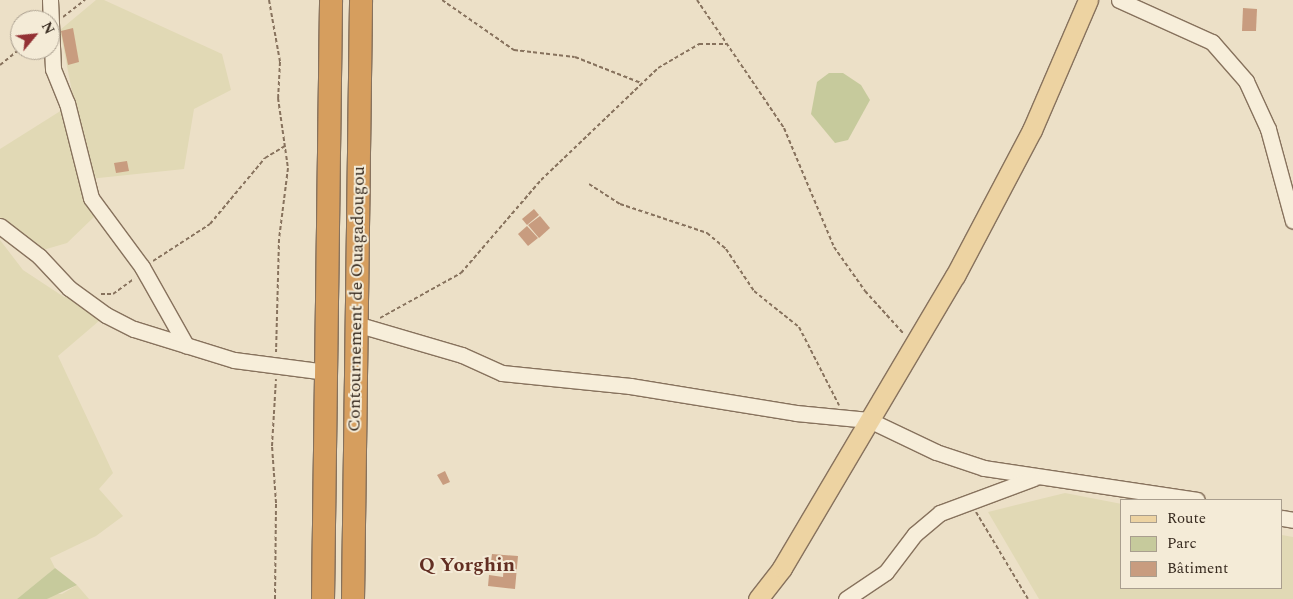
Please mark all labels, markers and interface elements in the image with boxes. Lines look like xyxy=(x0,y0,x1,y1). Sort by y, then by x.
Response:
north arrow xyxy=(10,10,60,60)
text: N xyxy=(36,18,60,38)
street label: Contournement de Ouagadougou xyxy=(344,166,370,432)
legend xyxy=(1120,499,1283,589)
text: Route xyxy=(1167,507,1206,530)
text: Parc xyxy=(1167,532,1197,555)
district label: Q Yorghin xyxy=(419,553,515,577)
text: Bâtiment xyxy=(1167,557,1228,580)

